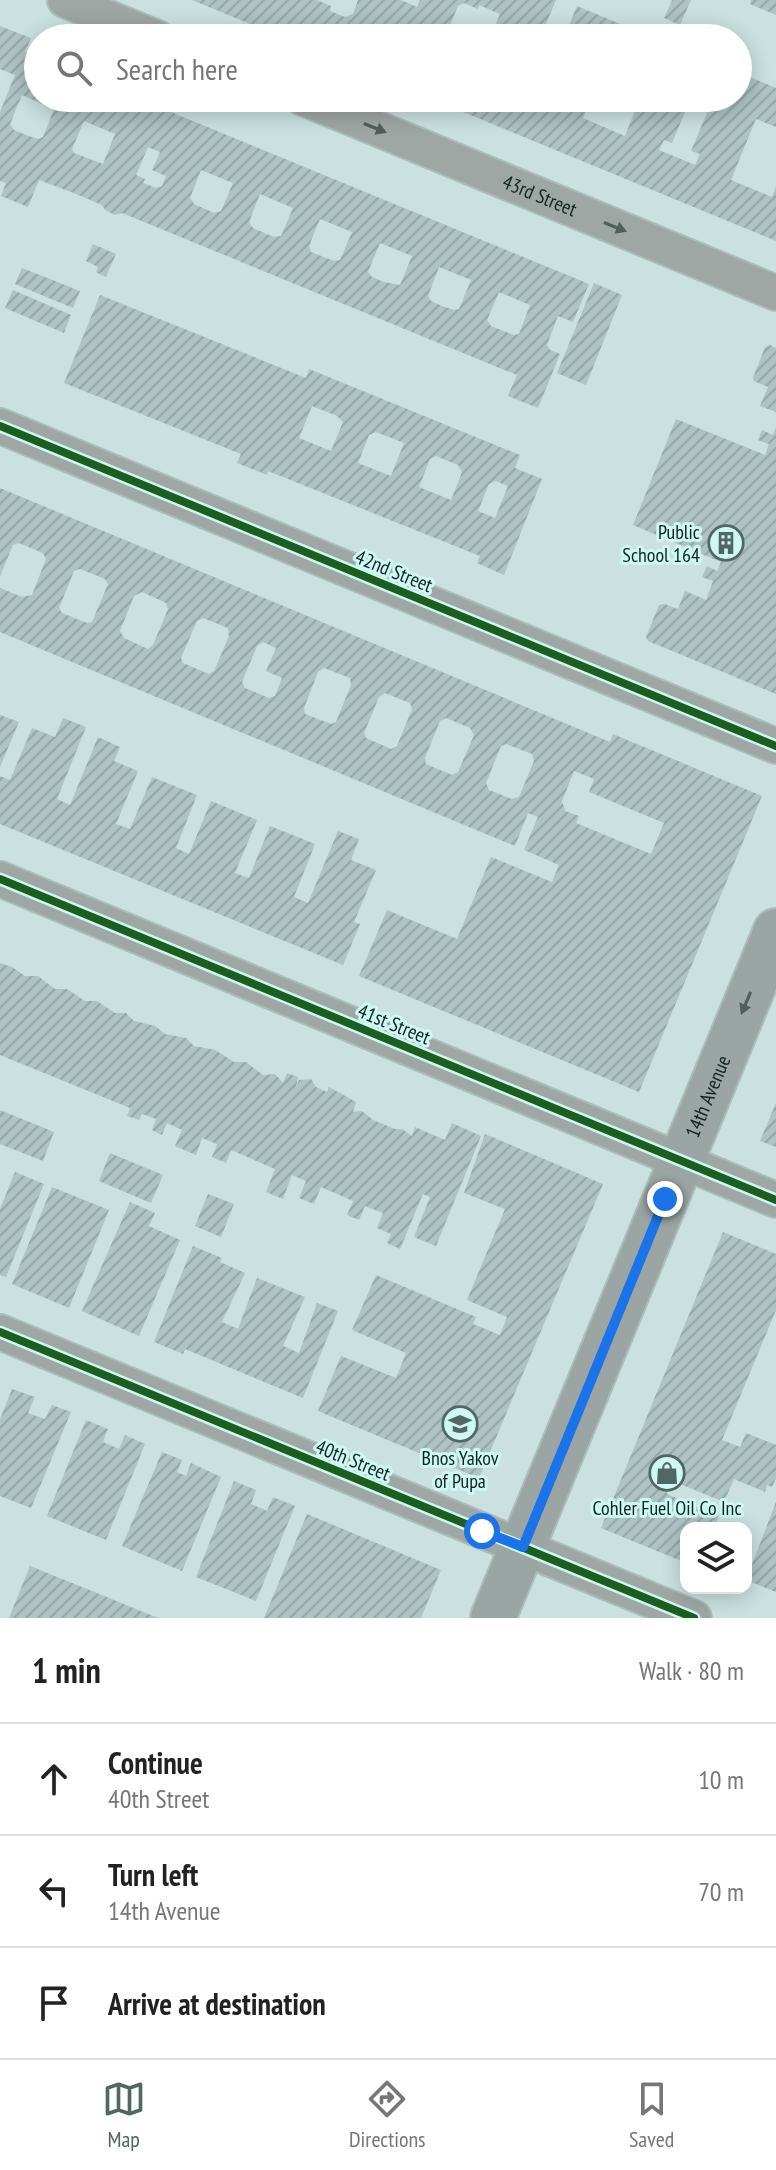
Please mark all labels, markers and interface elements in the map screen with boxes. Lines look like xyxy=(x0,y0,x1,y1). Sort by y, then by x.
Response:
search box xyxy=(24,24,752,112)
icon: search xyxy=(52,46,96,90)
text: Search here xyxy=(116,49,238,88)
one-way arrow xyxy=(363,121,387,134)
street label: 43rd Street xyxy=(499,169,581,223)
one-way arrow xyxy=(603,221,627,234)
place label: Public School 164 xyxy=(622,519,700,568)
building icon: Public School 164 xyxy=(707,524,745,562)
street label: 42nd Street xyxy=(352,544,437,598)
one-way arrow xyxy=(739,991,752,1015)
street label: 41st Street xyxy=(354,998,435,1050)
street label: 14th Avenue xyxy=(679,1052,736,1142)
route end xyxy=(647,1181,683,1217)
school or university icon: Bnos Yakov of Pupa xyxy=(441,1405,479,1443)
street label: 40th Street xyxy=(312,1433,394,1487)
place label: Bnos Yakov of Pupa xyxy=(421,1445,499,1494)
shop icon: Cohler Fuel Oil Co Inc xyxy=(648,1454,686,1492)
place label: Cohler Fuel Oil Co Inc xyxy=(592,1495,742,1521)
route start xyxy=(464,1513,500,1549)
map controls xyxy=(680,1522,752,1594)
button: layers xyxy=(680,1522,752,1594)
text: 1 min xyxy=(32,1648,101,1692)
text: Walk · 80 m xyxy=(639,1654,744,1687)
text: Continue xyxy=(108,1743,203,1782)
icon: ahead xyxy=(32,1757,76,1801)
text: 10 m xyxy=(698,1763,744,1796)
text: 40th Street xyxy=(108,1782,209,1815)
text: Turn left xyxy=(108,1855,198,1894)
icon: left xyxy=(32,1869,76,1913)
text: 70 m xyxy=(698,1875,744,1908)
text: 14th Avenue xyxy=(108,1894,221,1927)
icon: arrive xyxy=(32,1981,76,2025)
text: Arrive at destination xyxy=(108,1984,326,2023)
tab: Map xyxy=(102,2077,146,2153)
tab: Directions xyxy=(349,2077,426,2153)
tab: Saved xyxy=(629,2077,674,2153)

